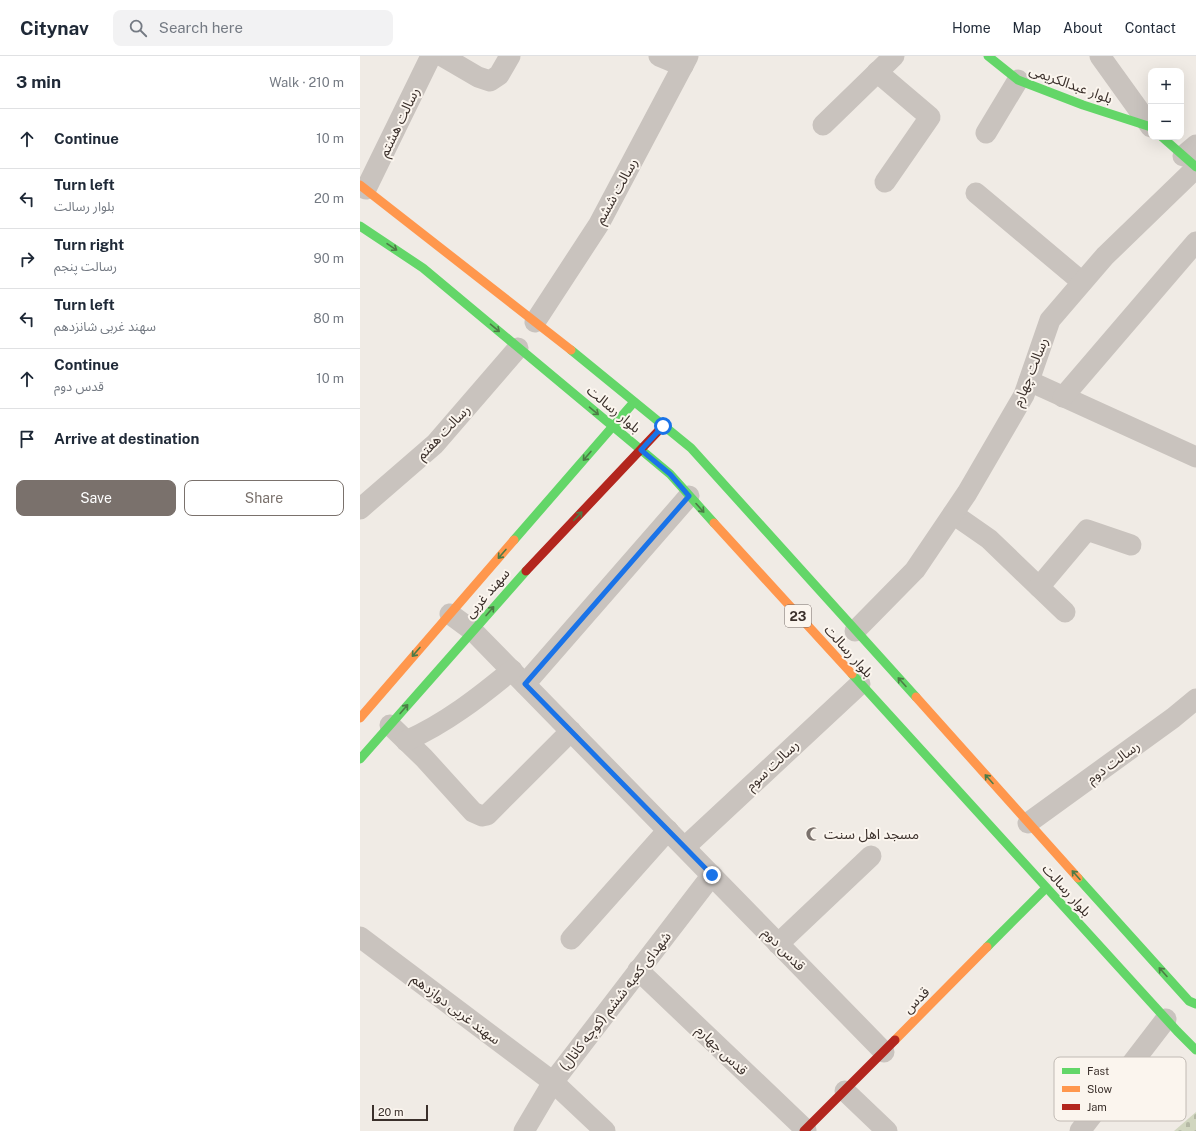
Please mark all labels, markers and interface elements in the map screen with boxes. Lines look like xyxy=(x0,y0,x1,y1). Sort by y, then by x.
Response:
search box xyxy=(113,10,393,46)
text: Citynav xyxy=(20,17,89,39)
icon: search xyxy=(127,17,149,39)
text: Search here xyxy=(159,19,243,36)
text: Home xyxy=(952,20,991,36)
text: Map xyxy=(1013,20,1041,36)
text: About xyxy=(1063,20,1103,36)
text: Contact xyxy=(1125,20,1176,36)
street label: بلوار عبدالکریمی xyxy=(1027,62,1115,108)
map controls xyxy=(1148,68,1184,140)
button: + xyxy=(1148,68,1184,104)
text: 3 min xyxy=(16,72,61,92)
text: Walk · 210 m xyxy=(269,75,344,90)
street label: رسالت هشتم xyxy=(375,85,425,161)
button: − xyxy=(1148,104,1184,140)
icon: ahead xyxy=(16,128,38,150)
text: Continue xyxy=(54,130,119,147)
text: 10 m xyxy=(316,131,344,146)
street label: رسالت ششم xyxy=(591,155,643,228)
text: Turn left xyxy=(54,176,115,193)
icon: left xyxy=(16,188,38,210)
text: 20 m xyxy=(314,191,344,206)
text: بلوار رسالت xyxy=(54,199,115,214)
text: Turn right xyxy=(54,236,124,253)
one-way arrow xyxy=(387,243,398,252)
icon: right xyxy=(16,248,38,270)
text: 90 m xyxy=(314,251,344,266)
text: رسالت پنجم xyxy=(54,259,117,274)
text: Turn left xyxy=(54,296,115,313)
icon: left xyxy=(16,308,38,330)
text: 80 m xyxy=(313,311,344,326)
text: سهند غربی شانزدهم xyxy=(54,319,156,334)
one-way arrow xyxy=(489,323,500,332)
street label: رسالت چهارم xyxy=(1009,335,1054,410)
text: Continue xyxy=(54,356,119,373)
icon: ahead xyxy=(16,368,38,390)
text: 10 m xyxy=(316,371,344,386)
text: قدس دوم xyxy=(54,379,104,394)
street label: بلوار رسالت xyxy=(583,382,644,437)
street label: رسالت هفتم xyxy=(413,401,475,465)
one-way arrow xyxy=(589,407,600,416)
route start xyxy=(654,417,672,435)
icon: arrive xyxy=(16,428,38,450)
text: Arrive at destination xyxy=(54,430,199,447)
one-way arrow xyxy=(583,451,592,462)
button: Save xyxy=(16,480,176,516)
button: Share xyxy=(184,480,344,516)
one-way arrow xyxy=(696,503,705,513)
one-way arrow xyxy=(573,511,583,521)
one-way arrow xyxy=(497,549,506,560)
street label: سهند غربی xyxy=(461,565,513,622)
road number: 23 xyxy=(785,605,811,627)
one-way arrow xyxy=(485,607,494,617)
street label: بلوار رسالت xyxy=(821,621,877,681)
one-way arrow xyxy=(412,647,421,658)
one-way arrow xyxy=(897,677,906,687)
one-way arrow xyxy=(399,704,409,714)
street label: رسالت سوم xyxy=(742,736,804,796)
street label: رسالت دوم xyxy=(1083,737,1144,789)
one-way arrow xyxy=(984,774,993,784)
mosque icon: مسجد اهل سنت xyxy=(805,826,821,842)
place label: مسجد اهل سنت xyxy=(824,826,919,843)
street label: بلوار رسالت xyxy=(1039,860,1095,920)
route end xyxy=(703,866,721,884)
one-way arrow xyxy=(1071,870,1081,880)
street label: قدس دوم xyxy=(757,924,808,976)
street label: شهدای کعبه ششم (کوچه کانال) xyxy=(556,928,677,1076)
one-way arrow xyxy=(1158,967,1168,977)
street label: سهند غربی دوازدهم xyxy=(407,970,504,1050)
street label: قدس xyxy=(900,984,933,1017)
street label: قدس چهارم xyxy=(691,1022,751,1080)
legend xyxy=(1054,1057,1186,1121)
text: Fast xyxy=(1087,1065,1109,1077)
text: Slow xyxy=(1087,1083,1113,1095)
text: Jam xyxy=(1087,1101,1107,1113)
scale bar xyxy=(372,1103,428,1122)
text: 20 m xyxy=(378,1106,403,1118)

